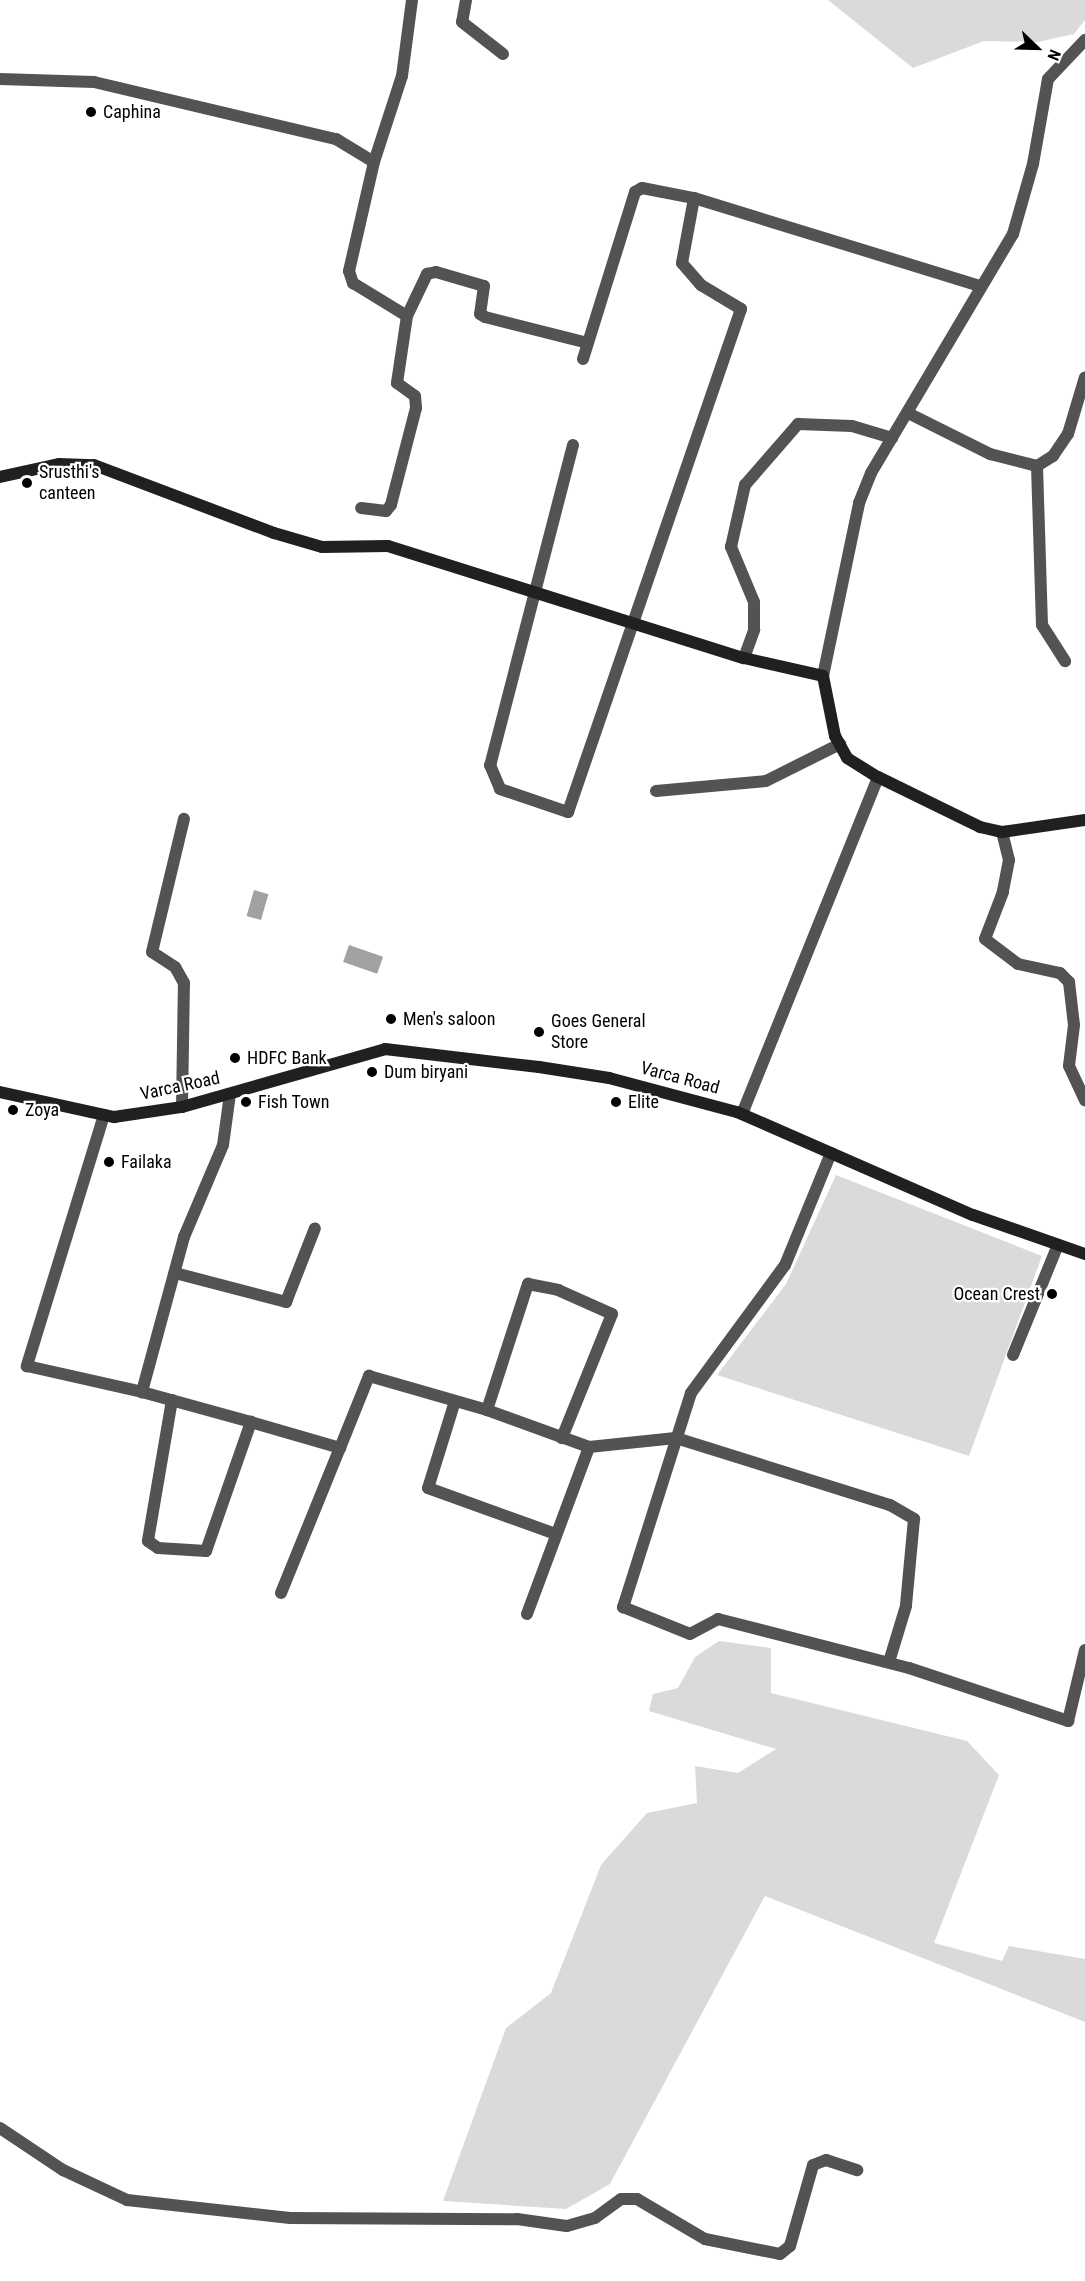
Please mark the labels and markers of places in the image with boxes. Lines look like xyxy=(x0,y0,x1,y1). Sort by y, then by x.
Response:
place label: Caphina xyxy=(103,101,161,123)
marker: Caphina xyxy=(84,105,98,119)
place label: Srusthi's canteen xyxy=(39,462,100,504)
marker: Srusthi's canteen xyxy=(20,476,34,490)
place label: Men's saloon xyxy=(403,1008,495,1030)
place label: Goes General Store xyxy=(551,1011,646,1054)
marker: Men's saloon xyxy=(384,1012,398,1026)
marker: Goes General Store xyxy=(532,1025,546,1039)
place label: HDFC Bank xyxy=(247,1047,327,1069)
marker: HDFC Bank xyxy=(228,1051,242,1065)
place label: Dum biryani xyxy=(384,1061,468,1083)
marker: Dum biryani xyxy=(365,1065,379,1079)
place label: Fish Town xyxy=(258,1091,330,1113)
place label: Elite xyxy=(628,1091,659,1113)
marker: Fish Town xyxy=(239,1095,253,1109)
marker: Elite xyxy=(609,1095,623,1109)
place label: Zoya xyxy=(25,1099,59,1121)
marker: Zoya xyxy=(6,1103,20,1117)
place label: Failaka xyxy=(121,1151,172,1173)
marker: Failaka xyxy=(102,1155,116,1169)
place label: Ocean Crest xyxy=(953,1283,1040,1305)
marker: Ocean Crest xyxy=(1045,1287,1059,1301)

